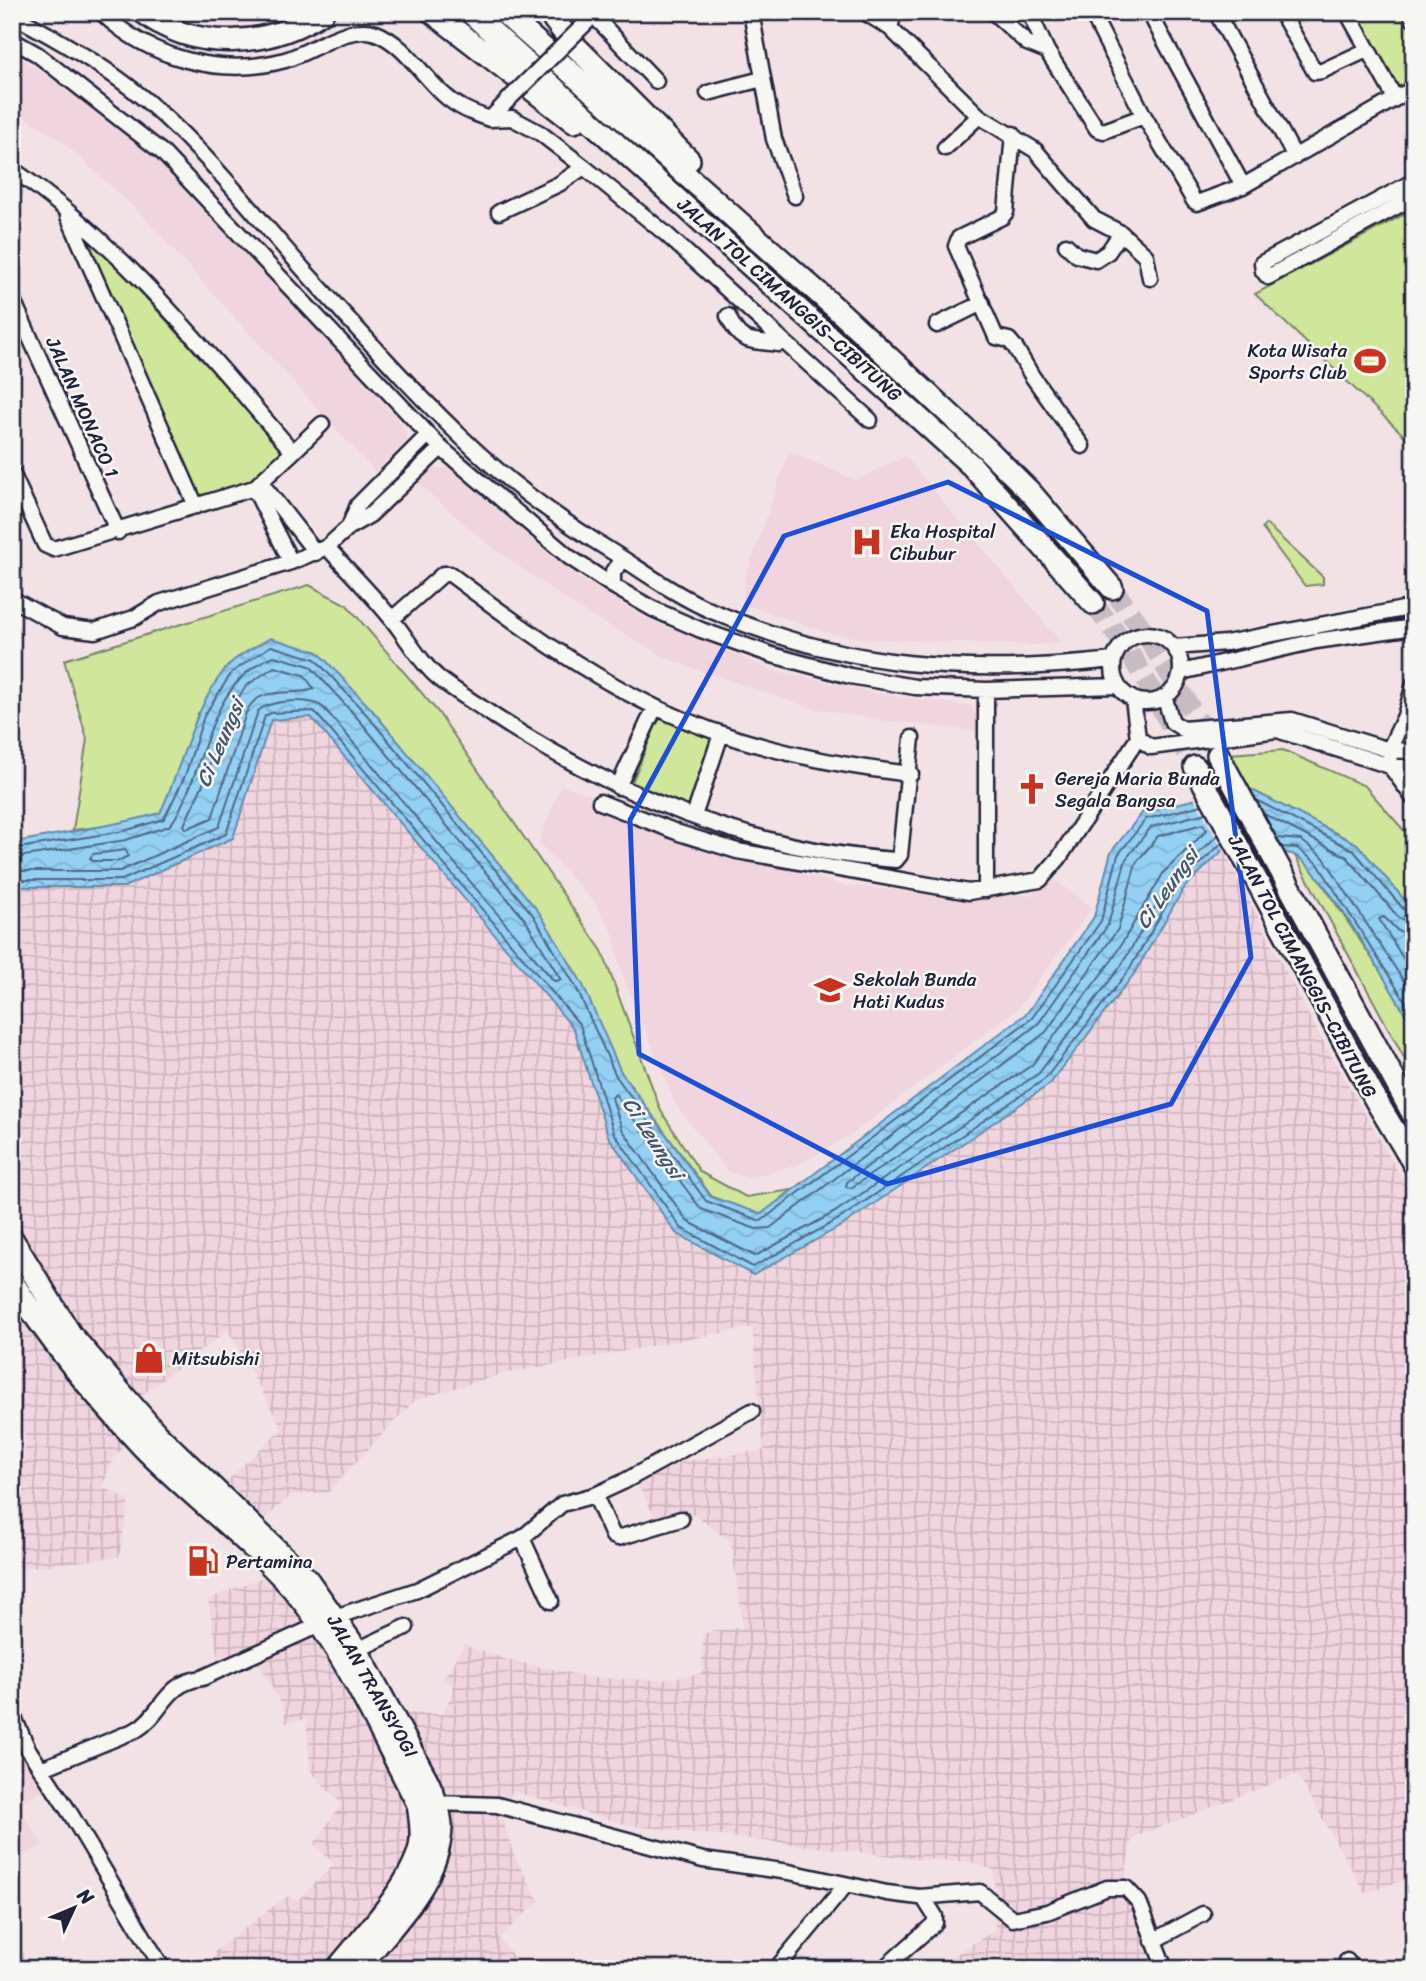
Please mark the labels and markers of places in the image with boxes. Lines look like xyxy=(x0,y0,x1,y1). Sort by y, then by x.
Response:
place label: Kota Wisata Sports Club xyxy=(1247,334,1347,389)
sports icon: Kota Wisata Sports Club xyxy=(1353,344,1387,378)
place label: Eka Hospital Cibubur xyxy=(890,515,996,570)
hospital icon: Eka Hospital Cibubur xyxy=(850,525,884,559)
place label: Gereja Maria Bunda Segala Bangsa xyxy=(1055,762,1220,817)
church icon: Gereja Maria Bunda Segala Bangsa xyxy=(1015,772,1049,806)
place label: Sekolah Bunda Hati Kudus xyxy=(853,963,977,1018)
school or university icon: Sekolah Bunda Hati Kudus xyxy=(813,973,847,1007)
shop icon: Mitsubishi xyxy=(132,1341,166,1375)
place label: Mitsubishi xyxy=(172,1342,260,1375)
fuel station icon: Pertamina xyxy=(186,1544,220,1578)
place label: Pertamina xyxy=(226,1545,313,1578)

